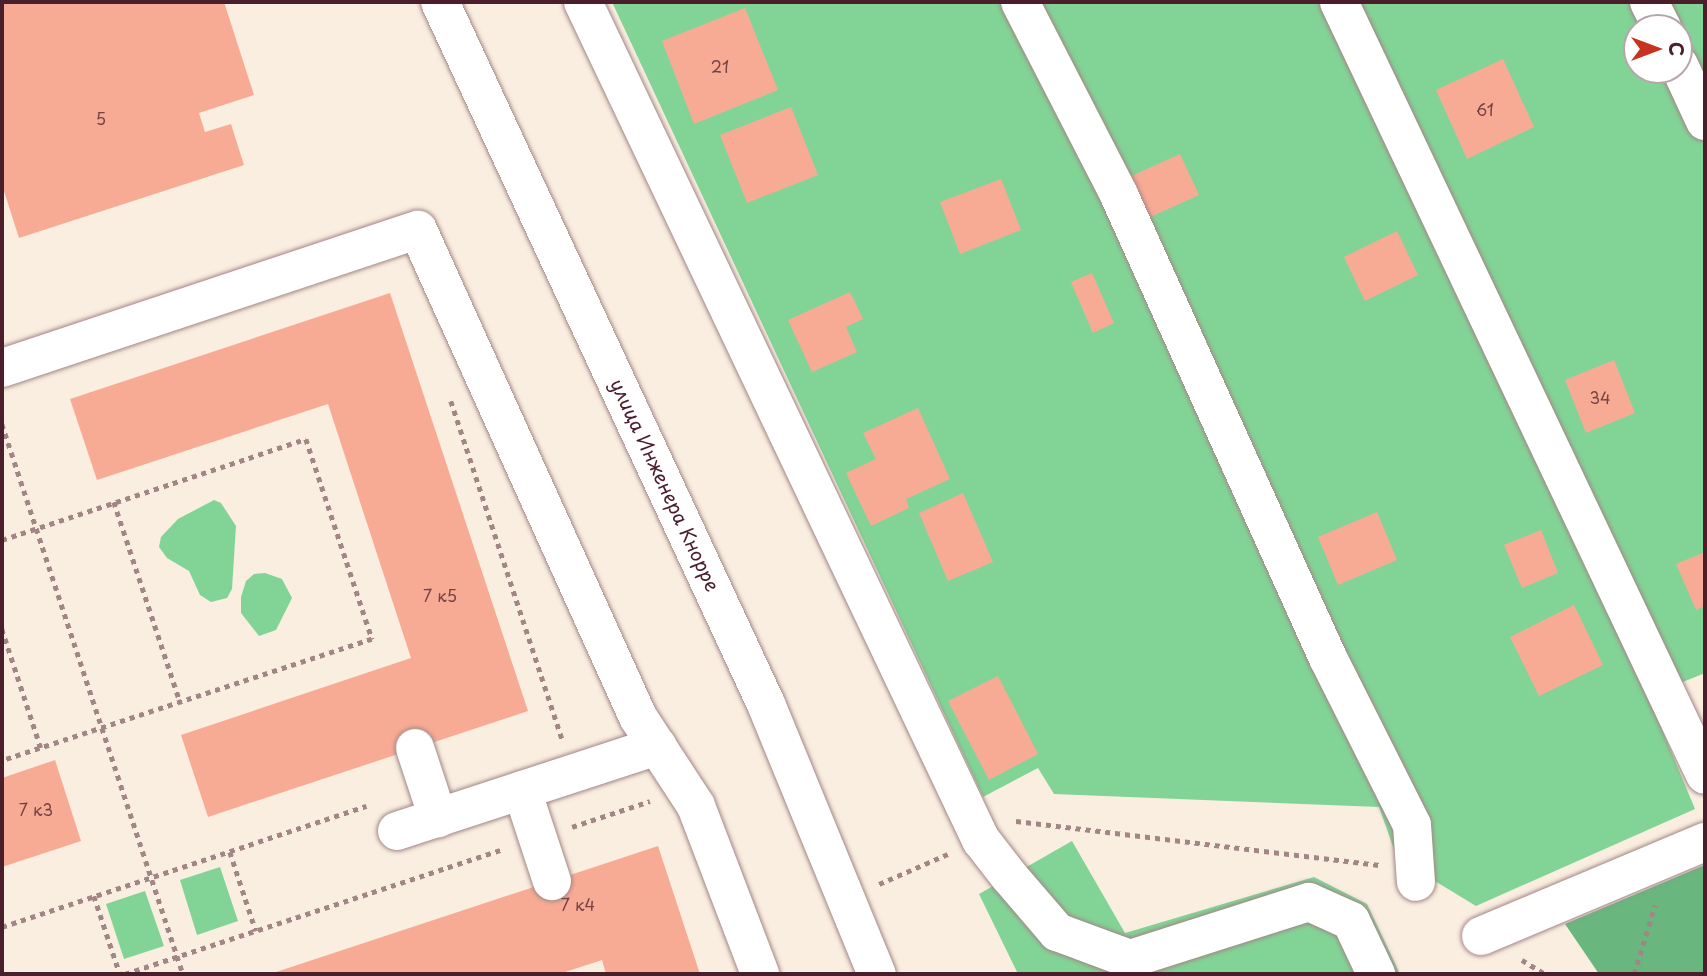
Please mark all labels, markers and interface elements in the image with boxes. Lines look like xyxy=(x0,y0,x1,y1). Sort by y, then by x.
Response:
north arrow xyxy=(1623,14,1693,84)
text: С xyxy=(1663,42,1691,56)
house number: 21 xyxy=(711,56,729,76)
house number: 61 xyxy=(1476,99,1494,119)
house number: 5 xyxy=(96,108,106,128)
street label: улица Инженера Кнорре xyxy=(605,374,725,596)
house number: 34 xyxy=(1589,387,1611,407)
house number: 7 к5 xyxy=(423,585,457,605)
house number: 7 к3 xyxy=(19,799,53,819)
house number: 7 к4 xyxy=(561,894,595,914)

